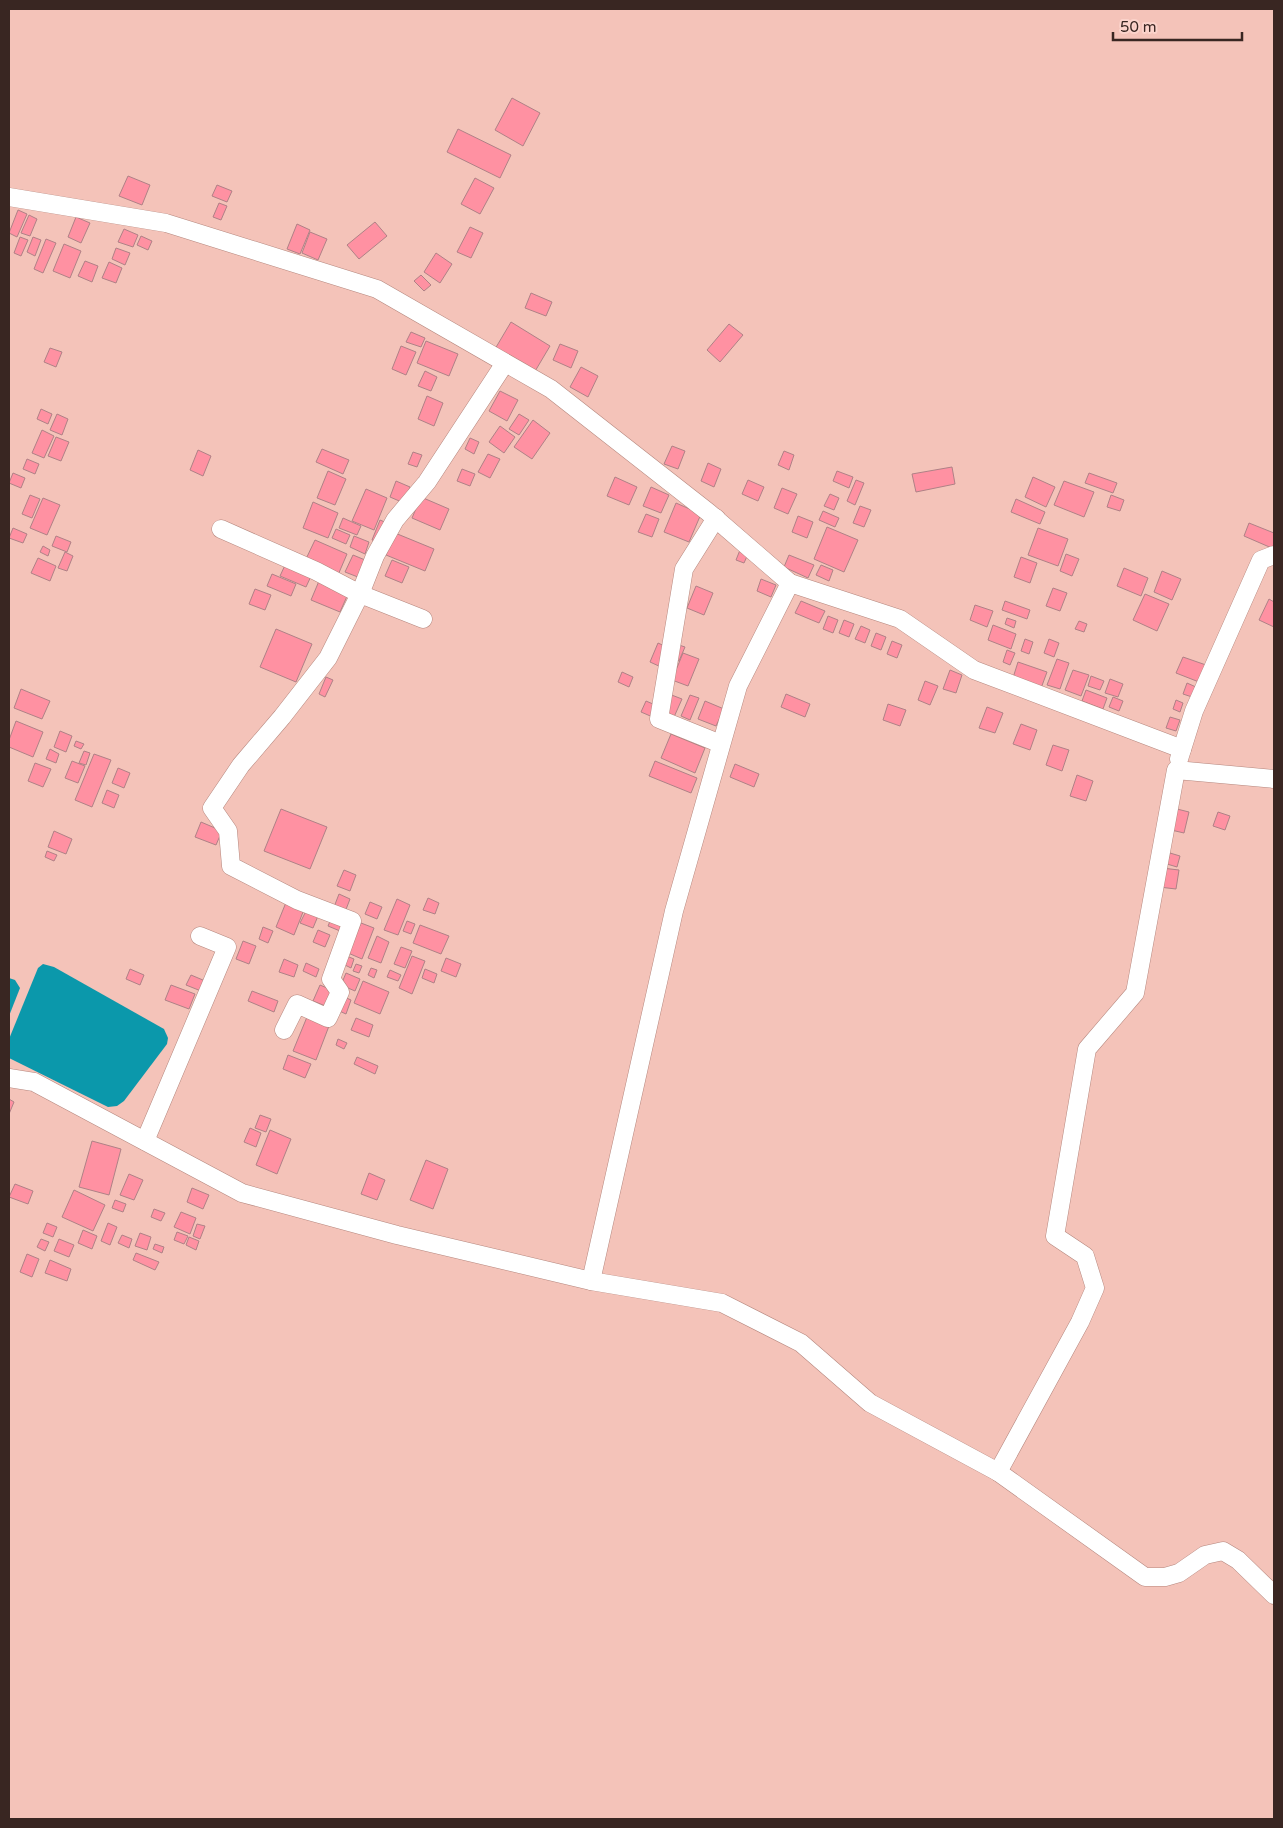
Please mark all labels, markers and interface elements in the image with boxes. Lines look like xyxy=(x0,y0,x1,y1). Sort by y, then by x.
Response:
scale bar xyxy=(1113,10,1242,42)
text: 50 m xyxy=(1120,18,1157,36)

